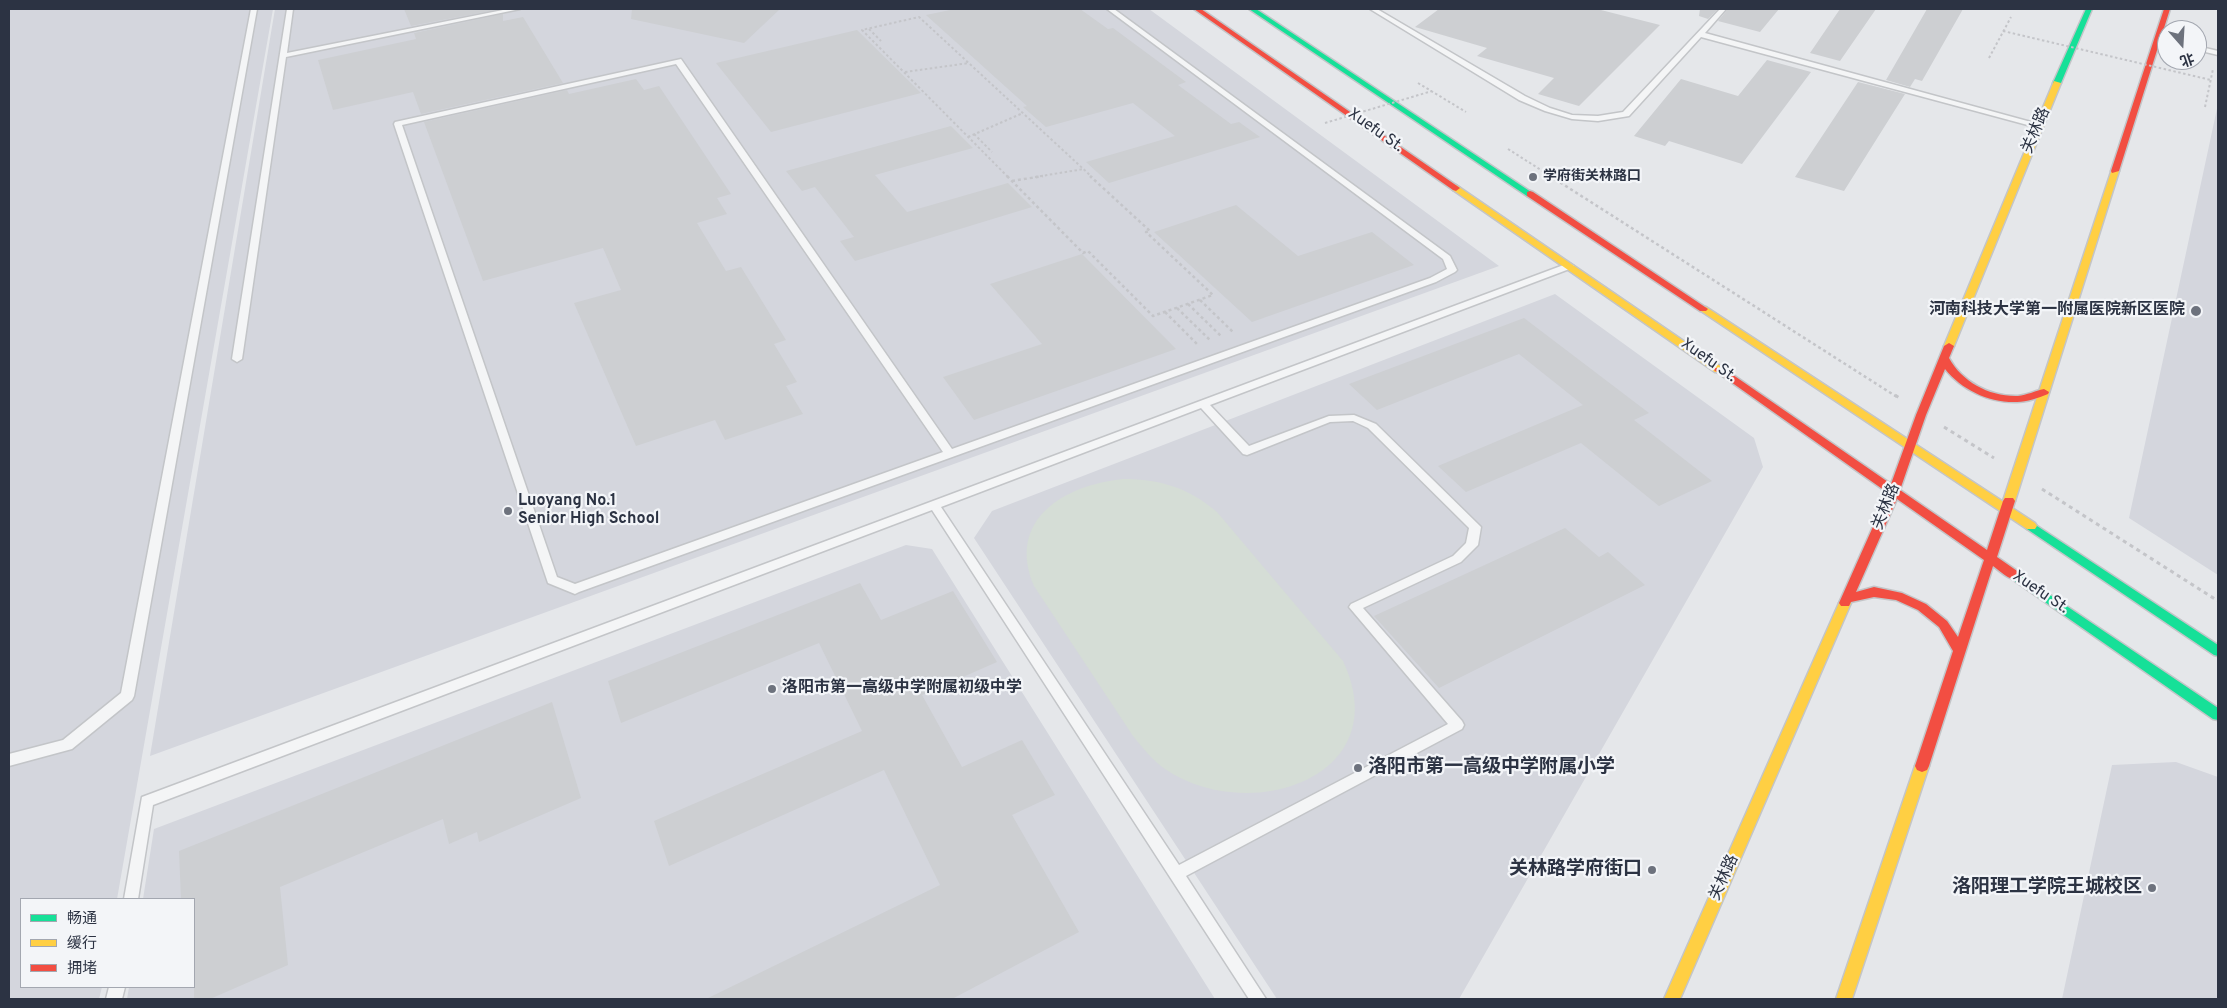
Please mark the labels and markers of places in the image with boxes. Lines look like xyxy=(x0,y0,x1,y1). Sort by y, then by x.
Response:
place label: 学府街关林路口 xyxy=(1543,169,1641,185)
marker: 学府街关林路口 xyxy=(1527,171,1539,183)
place label: 河南科技大学第一附属医院新区医院 xyxy=(1929,301,2185,321)
marker: 河南科技大学第一附属医院新区医院 xyxy=(2189,304,2203,318)
place label: Luoyang No.1 Senior High School xyxy=(518,492,659,530)
marker: Luoyang No.1 Senior High School xyxy=(502,505,514,517)
place label: 洛阳市第一高级中学附属初级中学 xyxy=(782,679,1022,699)
marker: 洛阳市第一高级中学附属初级中学 xyxy=(766,683,778,695)
place label: 洛阳市第一高级中学附属小学 xyxy=(1368,757,1615,779)
marker: 洛阳市第一高级中学附属小学 xyxy=(1352,762,1364,774)
place label: 关林路学府街口 xyxy=(1509,859,1642,881)
marker: 关林路学府街口 xyxy=(1646,864,1658,876)
place label: 洛阳理工学院王城校区 xyxy=(1952,877,2142,899)
marker: 洛阳理工学院王城校区 xyxy=(2146,882,2158,894)

